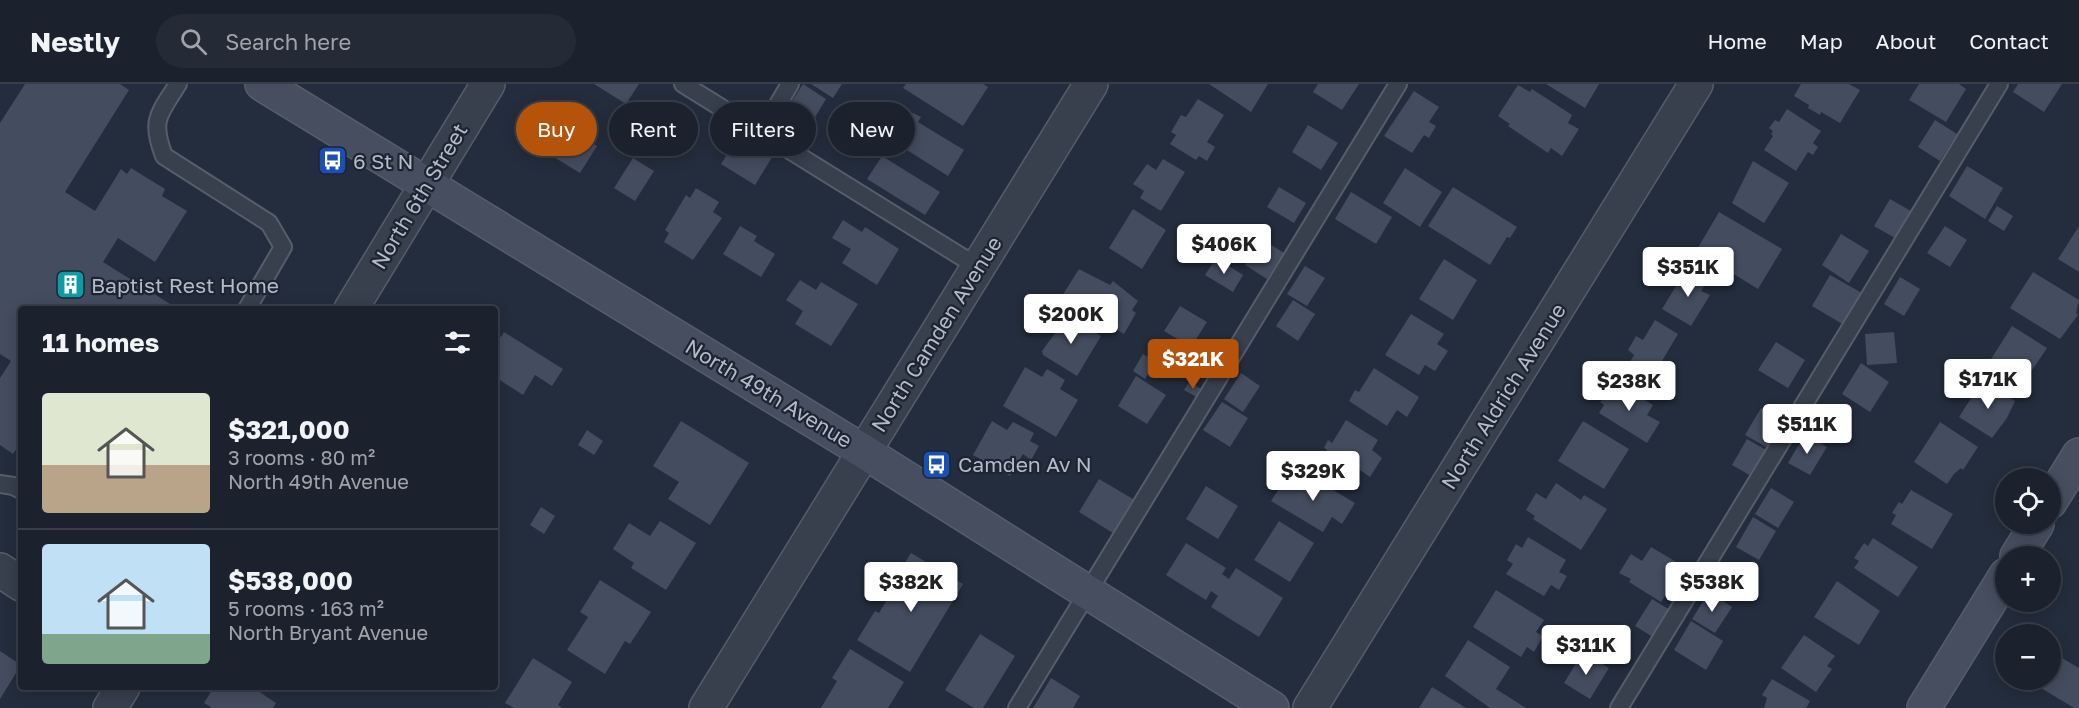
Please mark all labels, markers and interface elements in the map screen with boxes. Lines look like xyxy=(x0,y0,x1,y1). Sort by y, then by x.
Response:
search box xyxy=(156,14,576,68)
text: Nestly xyxy=(30,25,120,58)
icon: search xyxy=(177,25,210,58)
text: Search here xyxy=(225,28,351,55)
text: Home xyxy=(1707,28,1767,54)
text: Map xyxy=(1800,28,1843,54)
text: About xyxy=(1876,28,1936,54)
text: Contact xyxy=(1969,28,2049,54)
chip: Buy xyxy=(516,102,597,156)
chip: Rent xyxy=(609,102,698,156)
chip: Filters xyxy=(710,102,816,156)
chip: New xyxy=(828,102,915,156)
street label: North 6th Street xyxy=(365,119,473,273)
bus stop icon: 6 St N xyxy=(316,145,348,177)
place label: 6 St N xyxy=(353,148,414,174)
pin: $406K xyxy=(1182,224,1266,275)
street label: North Camden Avenue xyxy=(865,231,1007,437)
text: $406K xyxy=(1191,231,1257,255)
pin: $351K xyxy=(1646,247,1730,298)
text: $351K xyxy=(1657,254,1719,278)
building icon: Baptist Rest Home xyxy=(54,269,86,301)
place label: Baptist Rest Home xyxy=(91,272,279,298)
pin: $200K xyxy=(1029,294,1113,345)
street label: North Aldrich Avenue xyxy=(1435,298,1571,494)
text: $200K xyxy=(1038,301,1104,325)
icon: filters xyxy=(441,326,474,359)
text: 11 homes xyxy=(42,327,159,358)
street label: North 49th Avenue xyxy=(681,333,857,453)
pin: $321K xyxy=(1151,339,1235,390)
text: $321K xyxy=(1162,346,1224,370)
pin: $171K xyxy=(1946,359,2030,410)
pin: $238K xyxy=(1587,361,1671,412)
text: $171K xyxy=(1958,366,2018,390)
text: $238K xyxy=(1596,368,1662,392)
pin: $511K xyxy=(1765,404,1849,455)
text: $511K xyxy=(1777,411,1837,435)
text: $321,000 xyxy=(228,414,350,445)
icon: home xyxy=(90,417,162,489)
text: 3 rooms · 80 m² xyxy=(228,445,375,469)
bus stop icon: Camden Av N xyxy=(921,448,953,480)
place label: Camden Av N xyxy=(958,451,1092,477)
pin: $329K xyxy=(1271,451,1355,502)
text: $329K xyxy=(1281,458,1346,482)
map controls xyxy=(1995,468,2061,690)
button: locate xyxy=(1995,468,2061,534)
text: North 49th Avenue xyxy=(228,469,409,493)
button: + xyxy=(1995,546,2061,612)
pin: $382K xyxy=(869,562,953,613)
pin: $538K xyxy=(1670,562,1754,613)
text: $538,000 xyxy=(228,565,353,596)
icon: home xyxy=(90,568,162,640)
text: $382K xyxy=(878,569,944,593)
text: $538K xyxy=(1679,569,1745,593)
text: 5 rooms · 163 m² xyxy=(228,596,384,620)
text: North Bryant Avenue xyxy=(228,620,428,644)
button: − xyxy=(1995,624,2061,690)
pin: $311K xyxy=(1544,625,1628,676)
text: $311K xyxy=(1556,632,1616,656)

